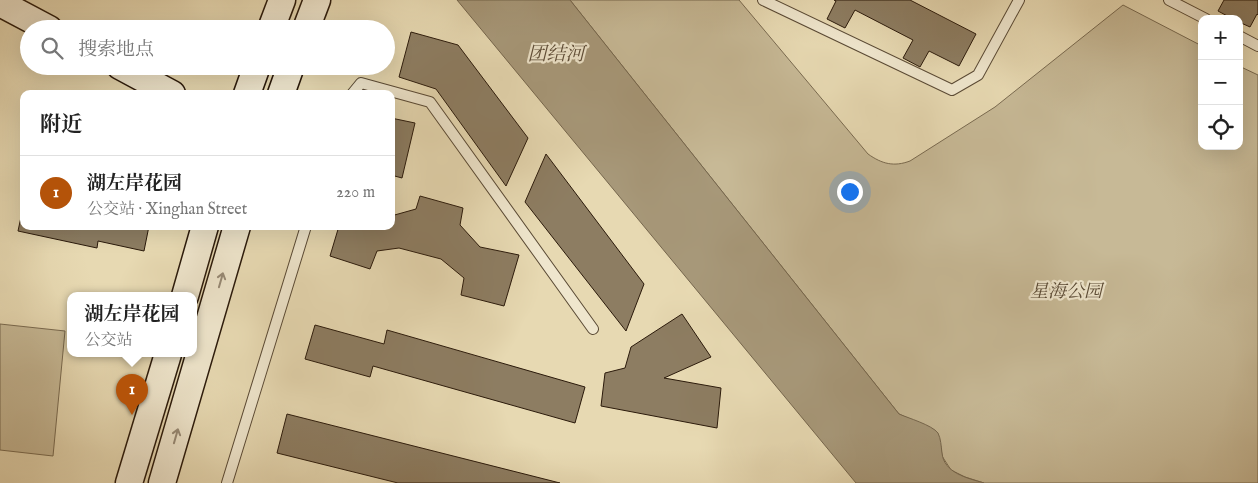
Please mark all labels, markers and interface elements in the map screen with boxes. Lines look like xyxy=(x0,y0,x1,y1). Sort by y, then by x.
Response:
map controls xyxy=(1198,15,1243,150)
button: + xyxy=(1198,15,1243,60)
search box xyxy=(20,20,395,75)
icon: search xyxy=(38,34,66,62)
text: 搜索地点 xyxy=(78,38,154,62)
water label: 团结河 xyxy=(527,43,587,67)
button: − xyxy=(1198,60,1243,105)
button: locate xyxy=(1198,105,1243,150)
text: 附近 xyxy=(40,112,82,139)
text: 湖左岸花园 xyxy=(87,172,182,196)
your location xyxy=(837,179,863,205)
text: 1 xyxy=(53,183,59,203)
text: 220 m xyxy=(336,183,375,203)
text: 公交站 · Xinghan Street xyxy=(87,200,247,220)
one-way arrow xyxy=(217,273,227,289)
park label: 星海公园 xyxy=(1030,281,1105,304)
popup xyxy=(67,292,197,357)
text: 湖左岸花园 xyxy=(84,303,180,327)
text: 公交站 xyxy=(84,331,133,351)
pin: 1 xyxy=(116,374,148,415)
one-way arrow xyxy=(171,429,181,445)

